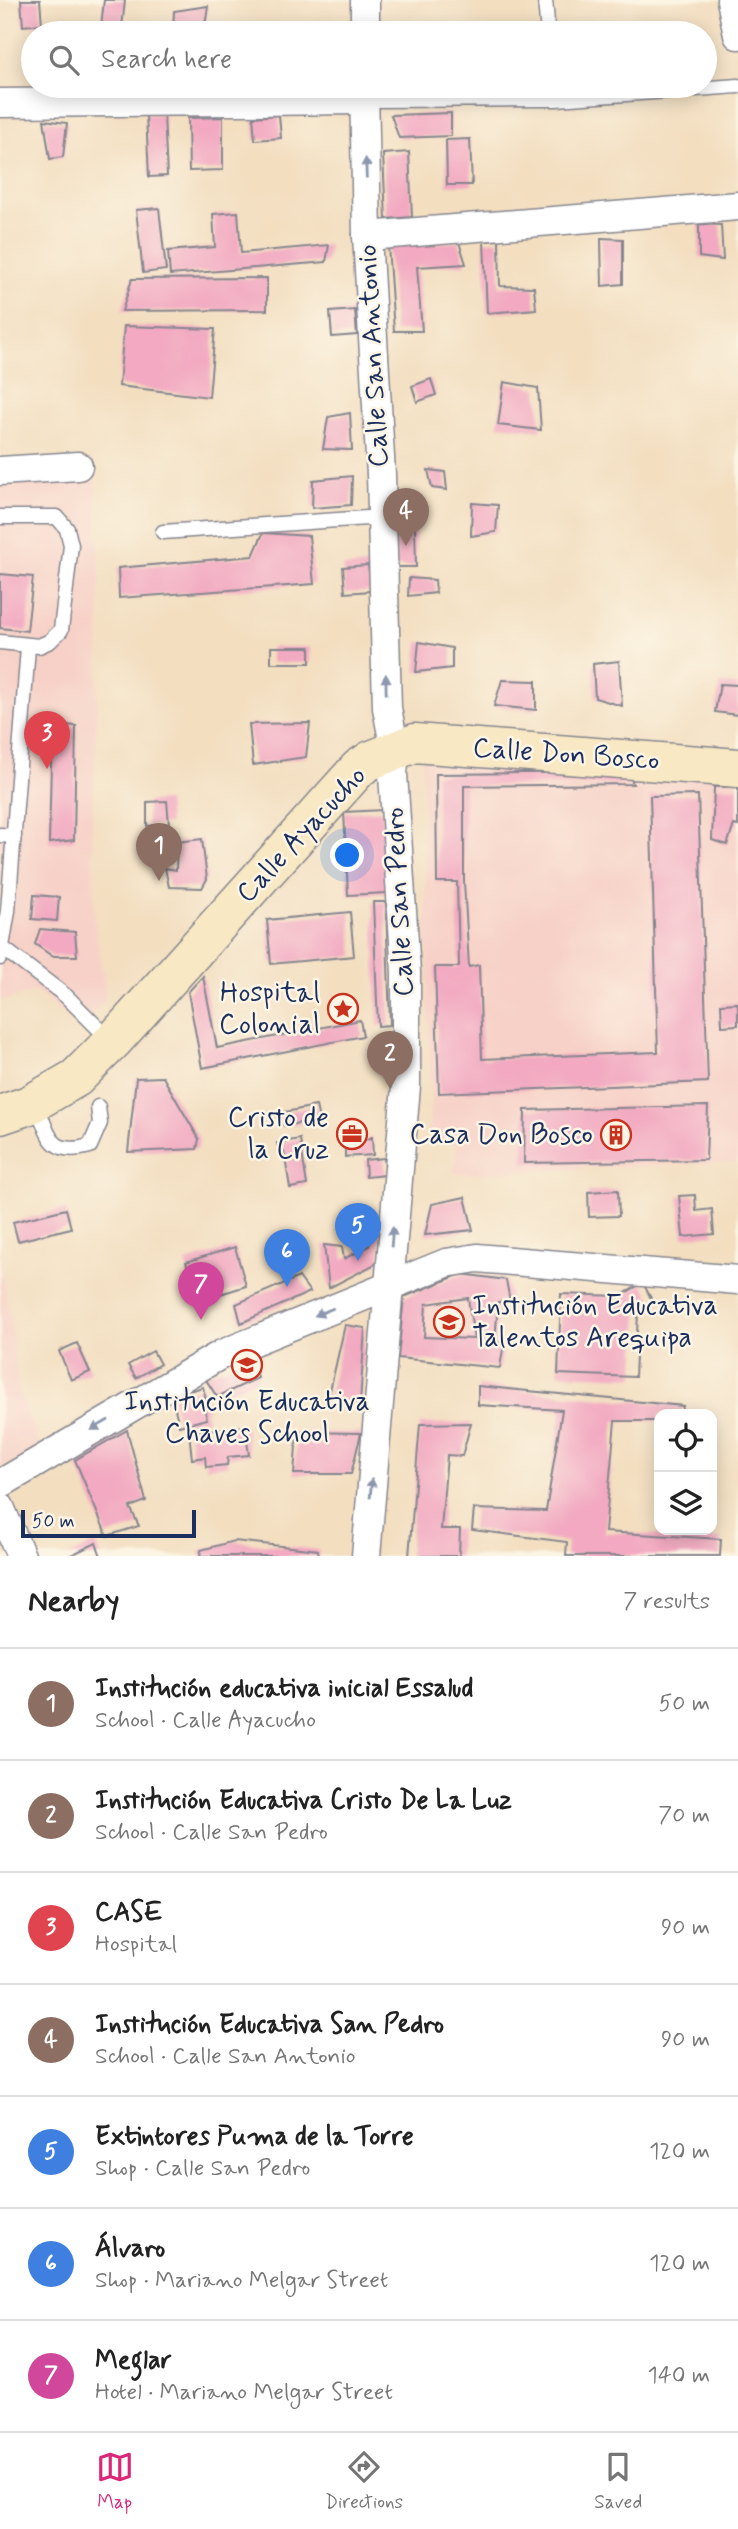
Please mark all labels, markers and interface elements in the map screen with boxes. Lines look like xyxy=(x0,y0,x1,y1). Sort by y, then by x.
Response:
search box xyxy=(21,21,717,98)
icon: search xyxy=(45,41,83,79)
text: Search here xyxy=(101,43,232,77)
one-way arrow xyxy=(360,157,371,179)
street label: Calle San Antonio xyxy=(350,244,398,468)
pin: 4 xyxy=(383,488,429,546)
one-way arrow xyxy=(380,672,392,694)
pin: 3 xyxy=(24,711,70,769)
street label: Calle Don Bosco xyxy=(471,730,661,780)
street label: Calle Ayacucho xyxy=(229,758,375,912)
street label: Calle San Pedro xyxy=(377,806,423,998)
pin: 1 xyxy=(136,823,182,881)
your location xyxy=(330,838,364,872)
place label: Hospital Colonial xyxy=(219,975,320,1044)
place icon: Hospital Colonial xyxy=(326,992,360,1026)
pin: 2 xyxy=(367,1031,413,1089)
place label: Cristo de la Cruz xyxy=(228,1100,329,1169)
office icon: Cristo de la Cruz xyxy=(335,1117,369,1151)
place label: Casa Don Bosco xyxy=(409,1117,593,1154)
building icon: Casa Don Bosco xyxy=(599,1118,633,1152)
pin: 5 xyxy=(335,1203,381,1261)
one-way arrow xyxy=(387,1226,398,1248)
pin: 6 xyxy=(264,1229,310,1287)
pin: 7 xyxy=(178,1262,224,1320)
place label: Institución Educativa Talentos Arequipa xyxy=(472,1288,718,1357)
school or university icon: Institución Educativa Talentos Arequipa xyxy=(432,1305,466,1339)
one-way arrow xyxy=(314,1307,335,1318)
school or university icon: Institución Educativa Chaves School xyxy=(230,1348,264,1382)
place label: Institución Educativa Chaves School xyxy=(124,1384,370,1453)
map controls xyxy=(654,1409,717,1535)
button: locate xyxy=(654,1409,717,1472)
one-way arrow xyxy=(90,1419,110,1431)
button: layers xyxy=(654,1472,717,1535)
one-way arrow xyxy=(366,1477,377,1499)
scale bar xyxy=(21,1507,196,1539)
text: 50 m xyxy=(32,1509,75,1534)
text: Nearby xyxy=(28,1582,119,1621)
text: 7 results xyxy=(623,1587,710,1617)
text: Institución educativa inicial Essalud xyxy=(95,1672,473,1706)
text: 1 xyxy=(46,1689,56,1719)
text: 50 m xyxy=(659,1689,710,1719)
text: School · Calle Ayacucho xyxy=(95,1706,316,1736)
text: Institución Educativa Cristo De La Luz xyxy=(95,1784,512,1818)
text: 2 xyxy=(45,1801,57,1831)
text: 70 m xyxy=(658,1801,710,1831)
text: School · Calle San Pedro xyxy=(95,1818,328,1848)
text: CASE xyxy=(95,1896,162,1930)
text: 3 xyxy=(46,1913,56,1943)
text: 90 m xyxy=(661,1913,710,1943)
text: Hospital xyxy=(95,1930,177,1960)
text: Institución Educativa San Pedro xyxy=(95,2008,444,2042)
text: 4 xyxy=(44,2025,58,2055)
text: 90 m xyxy=(661,2025,710,2055)
text: School · Calle San Antonio xyxy=(95,2042,356,2072)
text: Extintores Puma de la Torre xyxy=(95,2120,414,2154)
text: 5 xyxy=(44,2137,58,2167)
text: 120 m xyxy=(649,2137,710,2167)
text: Shop · Calle San Pedro xyxy=(95,2154,310,2184)
text: Álvaro xyxy=(95,2232,165,2266)
text: 6 xyxy=(45,2249,57,2279)
text: 120 m xyxy=(649,2249,710,2279)
text: Shop · Mariano Melgar Street xyxy=(95,2266,388,2296)
text: Meglar xyxy=(95,2344,172,2378)
text: 7 xyxy=(44,2361,58,2391)
text: 140 m xyxy=(647,2361,710,2391)
text: Hotel · Mariano Melgar Street xyxy=(95,2378,393,2408)
tab: Map xyxy=(96,2448,134,2515)
tab: Directions xyxy=(325,2448,403,2515)
tab: Saved xyxy=(594,2448,642,2515)

